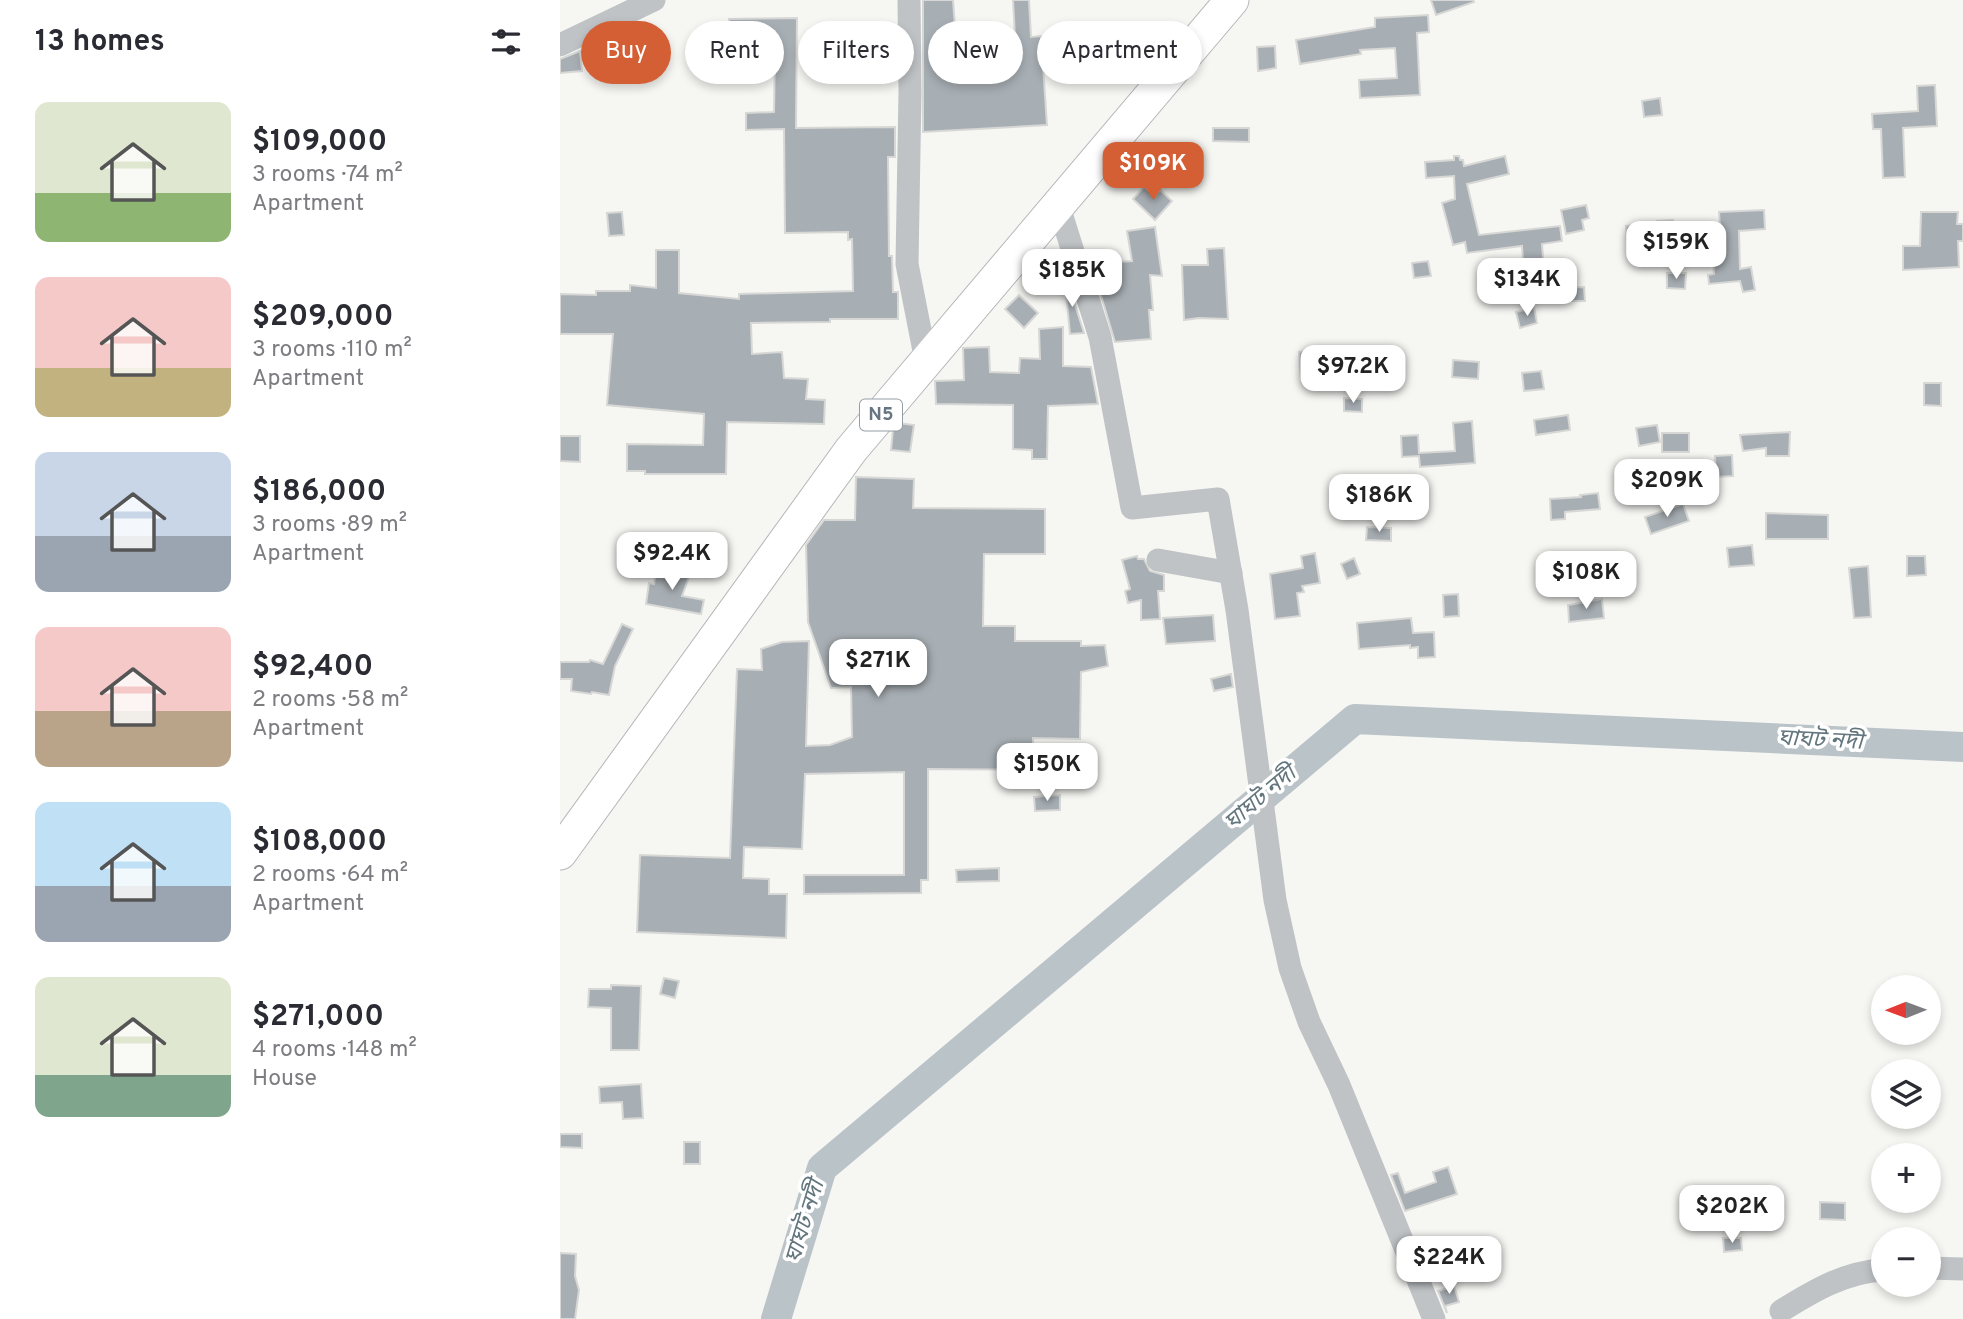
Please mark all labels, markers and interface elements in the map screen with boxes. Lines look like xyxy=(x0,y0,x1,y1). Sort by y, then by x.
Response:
chip: Buy xyxy=(581,21,671,84)
chip: Rent xyxy=(685,21,784,84)
chip: Filters xyxy=(798,21,914,84)
chip: New xyxy=(928,21,1023,84)
chip: Apartment xyxy=(1037,21,1202,84)
icon: filters xyxy=(487,23,525,61)
text: 13 homes xyxy=(35,24,165,61)
text: $109,000 xyxy=(252,124,387,161)
icon: home xyxy=(91,130,175,214)
pin: $109K xyxy=(1104,142,1202,202)
text: $109K xyxy=(1119,150,1187,179)
text: 3 rooms · 74 m² xyxy=(252,161,403,190)
text: Apartment xyxy=(252,190,364,219)
pin: $159K xyxy=(1627,222,1725,281)
text: $159K xyxy=(1642,229,1710,258)
pin: $185K xyxy=(1023,250,1121,309)
text: $185K xyxy=(1038,257,1106,286)
pin: $134K xyxy=(1478,258,1576,318)
text: $134K xyxy=(1493,266,1561,295)
text: $209,000 xyxy=(252,299,393,336)
icon: home xyxy=(91,305,175,389)
text: 3 rooms · 110 m² xyxy=(252,336,412,365)
pin: $97.2K xyxy=(1296,346,1410,405)
text: $97.2K xyxy=(1317,353,1389,382)
text: Apartment xyxy=(252,365,364,394)
road number: N5 xyxy=(860,400,902,430)
pin: $209K xyxy=(1618,460,1716,519)
text: $209K xyxy=(1630,467,1704,496)
text: $186,000 xyxy=(252,474,386,511)
pin: $186K xyxy=(1330,475,1428,534)
icon: home xyxy=(91,480,175,564)
text: $186K xyxy=(1345,482,1413,511)
text: 3 rooms · 89 m² xyxy=(252,511,407,540)
pin: $92.4K xyxy=(615,532,729,592)
text: Apartment xyxy=(252,540,364,569)
text: $92.4K xyxy=(633,540,711,569)
pin: $108K xyxy=(1537,552,1635,611)
text: $108K xyxy=(1552,559,1620,588)
pin: $271K xyxy=(829,640,927,699)
text: $271K xyxy=(845,647,911,676)
text: $92,400 xyxy=(252,649,373,686)
icon: home xyxy=(91,655,175,739)
text: 2 rooms · 58 m² xyxy=(252,686,408,715)
text: Apartment xyxy=(252,715,364,744)
water label: ঘাঘট নদী xyxy=(1777,723,1867,758)
pin: $150K xyxy=(998,744,1096,803)
text: $150K xyxy=(1013,751,1081,780)
water label: ঘাঘট নদী xyxy=(1218,757,1306,837)
text: $108,000 xyxy=(252,824,387,861)
icon: home xyxy=(91,830,175,914)
text: 2 rooms · 64 m² xyxy=(252,861,408,890)
text: Apartment xyxy=(252,890,364,919)
north arrow xyxy=(1871,975,1941,1045)
map controls xyxy=(1871,975,1941,1297)
text: $271,000 xyxy=(252,999,384,1036)
icon: home xyxy=(91,1005,175,1089)
text: 4 rooms · 148 m² xyxy=(252,1036,417,1065)
button: layers xyxy=(1871,1059,1941,1129)
text: House xyxy=(252,1065,317,1094)
button: + xyxy=(1871,1143,1941,1213)
water label: ঘাঘট নদী xyxy=(779,1173,833,1267)
pin: $202K xyxy=(1683,1186,1781,1245)
text: $202K xyxy=(1695,1193,1769,1222)
button: − xyxy=(1871,1227,1941,1297)
pin: $224K xyxy=(1400,1236,1498,1296)
text: $224K xyxy=(1412,1244,1486,1273)

